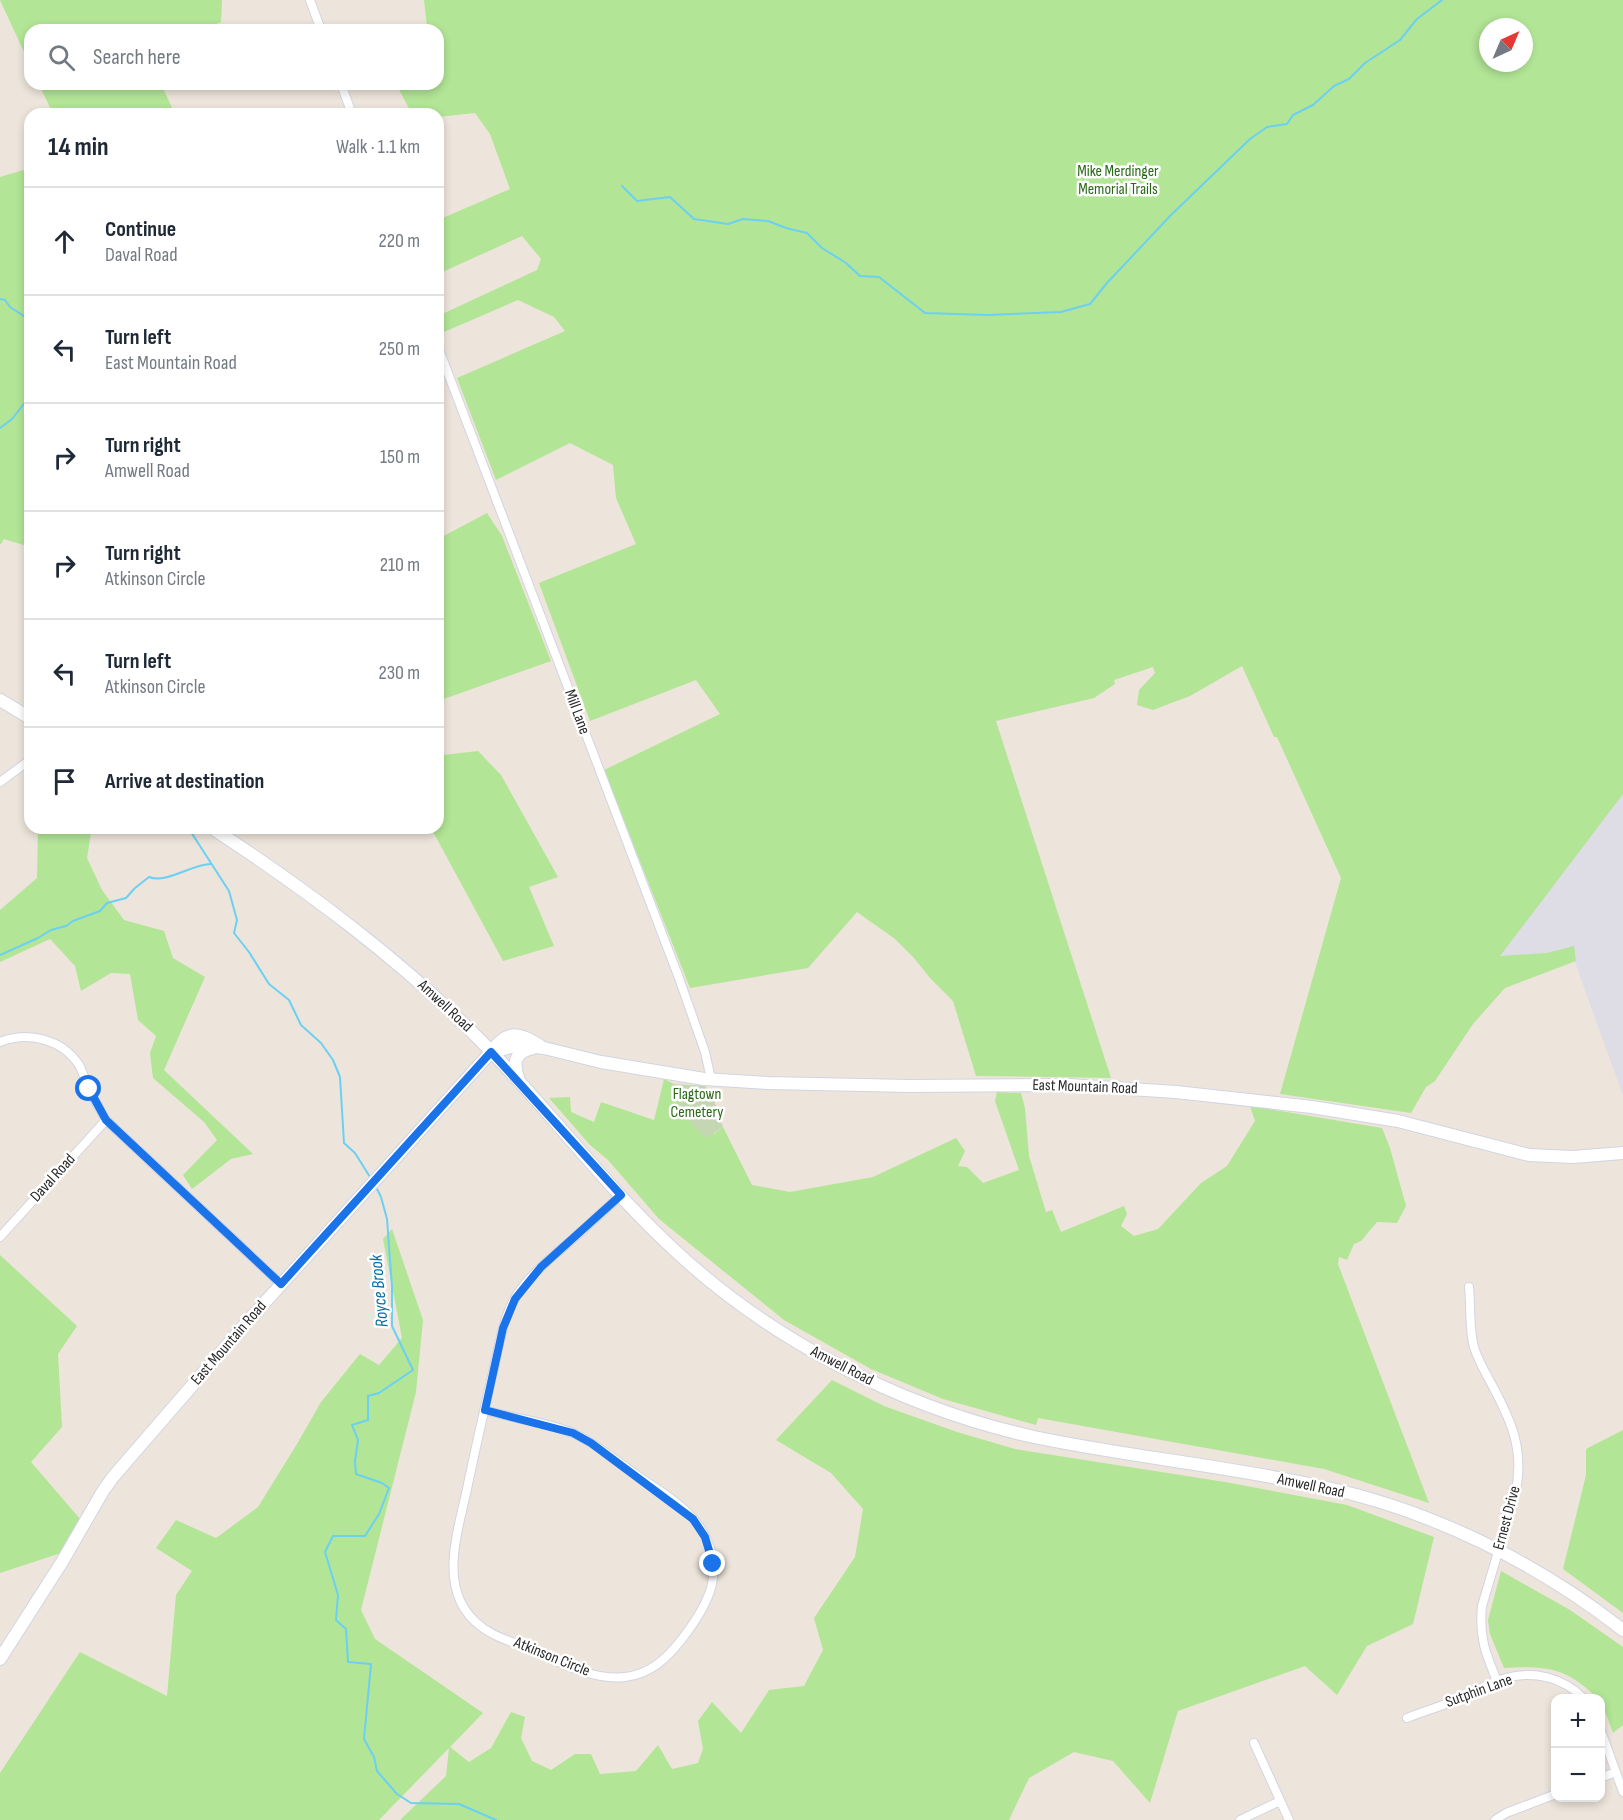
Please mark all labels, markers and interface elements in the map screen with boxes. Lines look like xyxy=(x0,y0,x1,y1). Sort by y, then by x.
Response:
north arrow xyxy=(1479,18,1533,72)
search box xyxy=(24,24,444,90)
icon: search xyxy=(45,41,78,74)
text: Search here xyxy=(93,44,180,71)
text: 14 min xyxy=(48,132,109,163)
text: Walk · 1.1 km xyxy=(336,135,420,159)
park label: Mike Merdinger Memorial Trails xyxy=(1077,162,1159,199)
text: Continue xyxy=(105,216,176,243)
icon: ahead xyxy=(48,225,81,258)
text: 220 m xyxy=(379,229,420,253)
text: Daval Road xyxy=(105,243,178,267)
text: Turn left xyxy=(105,324,171,351)
icon: left xyxy=(48,333,81,366)
text: 250 m xyxy=(379,337,420,361)
text: East Mountain Road xyxy=(105,351,237,375)
text: Turn right xyxy=(105,432,181,459)
icon: right xyxy=(48,441,81,474)
text: 150 m xyxy=(380,445,420,469)
text: Amwell Road xyxy=(105,459,190,483)
text: Turn right xyxy=(105,540,181,567)
icon: right xyxy=(48,549,81,582)
text: 210 m xyxy=(380,553,420,577)
text: Atkinson Circle xyxy=(105,567,205,591)
text: Turn left xyxy=(105,648,171,675)
icon: left xyxy=(48,657,81,690)
text: 230 m xyxy=(378,661,420,685)
text: Atkinson Circle xyxy=(105,675,205,699)
street label: Mill Lane xyxy=(560,687,594,737)
icon: arrive xyxy=(48,765,81,798)
text: Arrive at destination xyxy=(105,768,264,795)
street label: Amwell Road xyxy=(413,975,476,1036)
route start xyxy=(75,1075,101,1101)
street label: East Mountain Road xyxy=(1032,1076,1138,1098)
park label: Flagtown Cemetery xyxy=(671,1085,723,1122)
street label: Daval Road xyxy=(26,1150,80,1206)
water label: Royce Brook xyxy=(365,1253,393,1328)
street label: East Mountain Road xyxy=(187,1297,271,1389)
street label: Amwell Road xyxy=(807,1342,877,1390)
street label: Amwell Road xyxy=(1275,1469,1346,1502)
street label: Ernest Drive xyxy=(1489,1484,1525,1552)
route end xyxy=(699,1550,725,1576)
street label: Atkinson Circle xyxy=(510,1633,593,1681)
street label: Sutphin Lane xyxy=(1443,1670,1515,1712)
map controls xyxy=(1551,1694,1605,1802)
button: + xyxy=(1551,1694,1605,1748)
button: − xyxy=(1551,1748,1605,1802)

